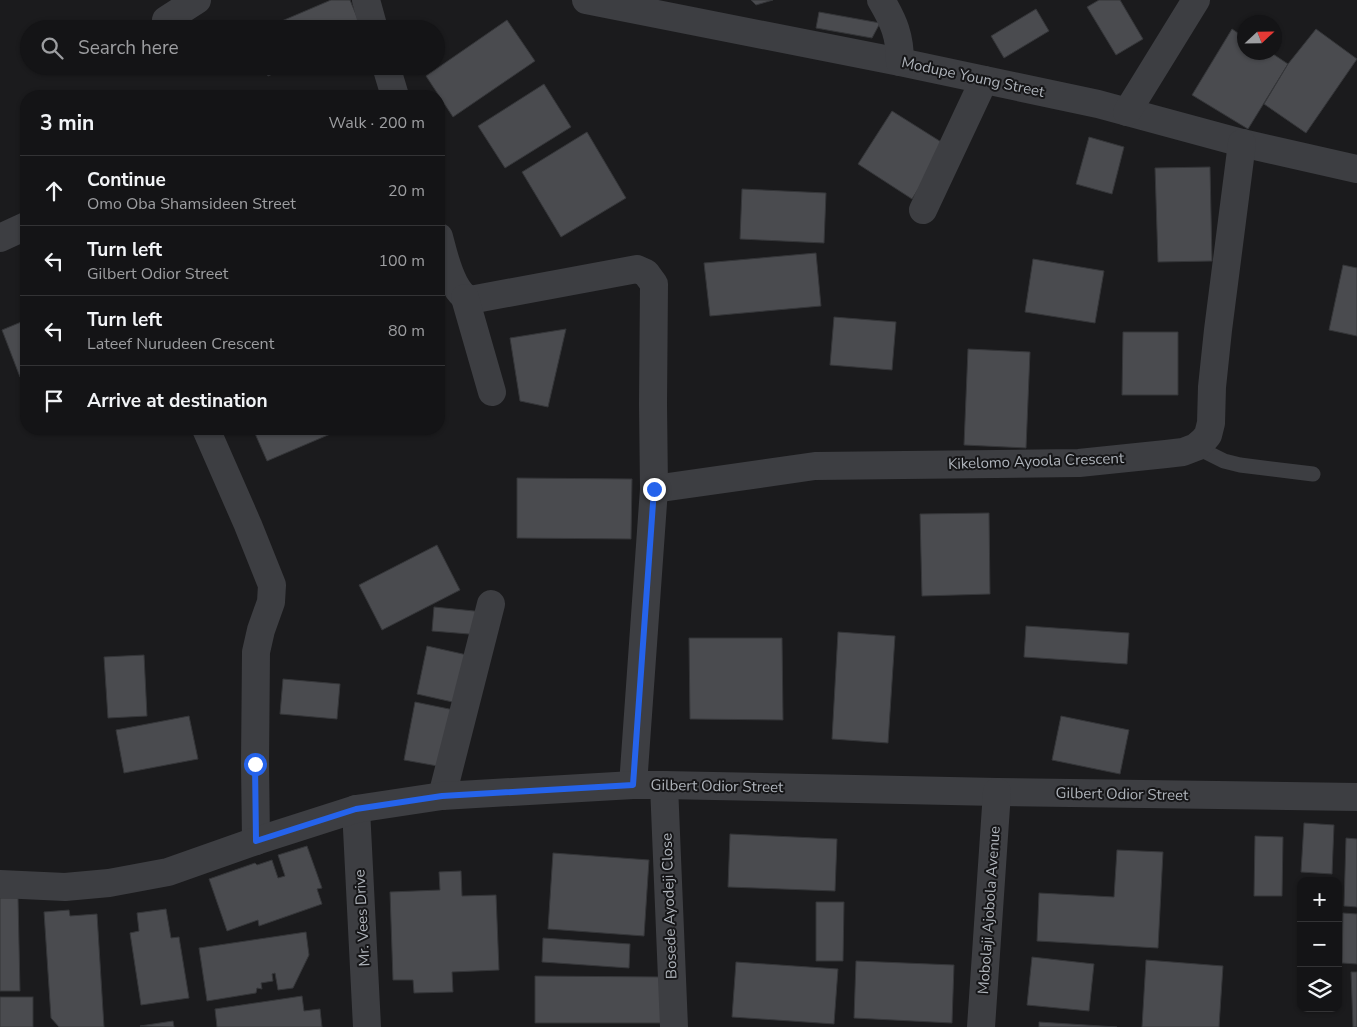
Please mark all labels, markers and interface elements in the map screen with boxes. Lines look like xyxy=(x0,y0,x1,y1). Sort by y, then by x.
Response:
north arrow xyxy=(1237,15,1282,60)
search box xyxy=(20,20,445,75)
icon: search xyxy=(38,34,66,62)
text: Search here xyxy=(78,35,179,61)
street label: Modupe Young Street xyxy=(900,52,1047,102)
text: 3 min xyxy=(40,109,94,137)
text: Walk · 200 m xyxy=(329,112,425,134)
text: Continue xyxy=(87,167,166,193)
icon: ahead xyxy=(40,177,68,205)
text: 20 m xyxy=(388,180,425,202)
text: Omo Oba Shamsideen Street xyxy=(87,193,296,215)
text: Turn left xyxy=(87,237,162,263)
icon: left xyxy=(40,247,68,275)
text: 100 m xyxy=(378,250,425,272)
text: Gilbert Odior Street xyxy=(87,263,228,285)
text: Turn left xyxy=(87,307,162,333)
icon: left xyxy=(40,317,68,345)
text: 80 m xyxy=(388,320,425,342)
text: Lateef Nurudeen Crescent xyxy=(87,333,274,355)
icon: arrive xyxy=(40,387,68,415)
text: Arrive at destination xyxy=(87,388,268,414)
street label: Kikelomo Ayoola Crescent xyxy=(948,448,1125,474)
route end xyxy=(643,478,666,501)
route start xyxy=(244,753,267,776)
street label: Gilbert Odior Street xyxy=(651,775,784,797)
street label: Gilbert Odior Street xyxy=(1056,783,1189,805)
street label: Mobolaji Ajobola Avenue xyxy=(973,825,1005,995)
street label: Bosede Ayodeji Close xyxy=(656,833,682,979)
street label: Mr. Vees Drive xyxy=(349,869,375,967)
map controls xyxy=(1297,877,1342,1012)
button: + xyxy=(1297,877,1342,922)
button: − xyxy=(1297,922,1342,967)
button: layers xyxy=(1297,967,1342,1012)

